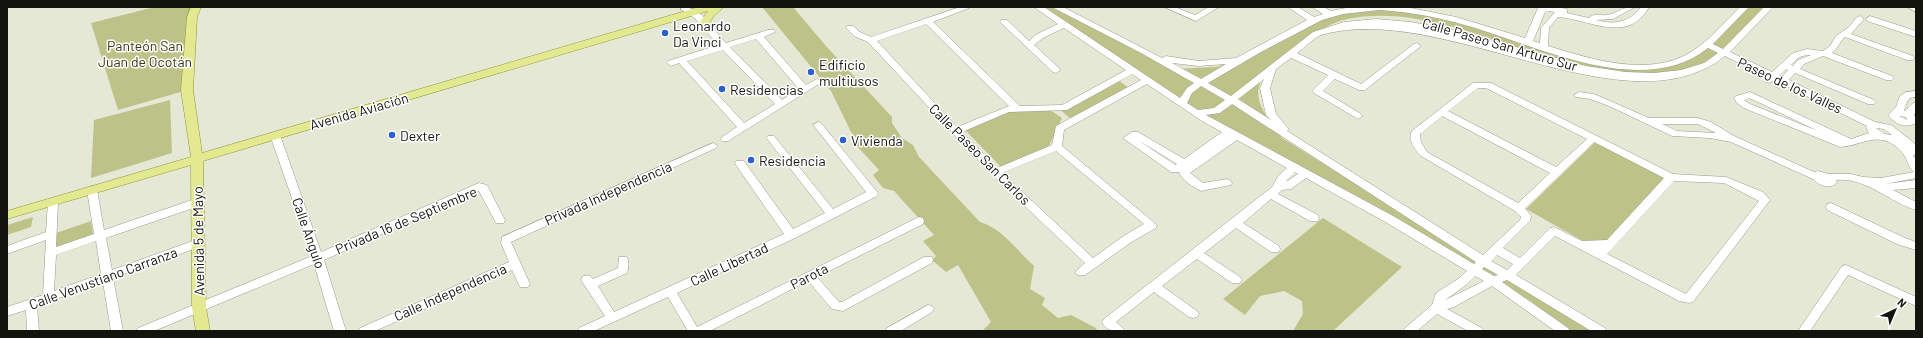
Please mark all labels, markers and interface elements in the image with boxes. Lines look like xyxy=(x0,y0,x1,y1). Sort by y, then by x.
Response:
street label: Calle Paseo San Arturo Sur xyxy=(1420,14,1580,74)
place label: Leonardo Da Vinci xyxy=(673,17,731,50)
marker: Leonardo Da Vinci xyxy=(660,28,670,38)
park label: Panteón San Juan de Ocotán xyxy=(98,37,192,70)
street label: Paseo de los Valles xyxy=(1735,53,1845,117)
place label: Edificio multiusos xyxy=(819,56,879,89)
marker: Edificio multiusos xyxy=(806,67,816,77)
place label: Residencias xyxy=(730,81,804,98)
marker: Residencias xyxy=(717,84,727,94)
street label: Avenida Aviación xyxy=(308,89,410,133)
street label: Calle Paseo San Carlos xyxy=(926,100,1034,208)
place label: Dexter xyxy=(400,127,440,144)
marker: Dexter xyxy=(387,130,397,140)
place label: Vivienda xyxy=(851,132,903,149)
marker: Vivienda xyxy=(838,135,848,145)
place label: Residencia xyxy=(759,152,826,169)
marker: Residencia xyxy=(746,155,756,165)
street label: Privada Independencia xyxy=(542,157,674,229)
street label: Privada 16 de Septiembre xyxy=(333,182,479,258)
street label: Avenida 5 de Mayo xyxy=(189,186,207,296)
street label: Calle Ángulo xyxy=(289,195,329,271)
street label: Calle Libertad xyxy=(687,239,771,289)
street label: Calle Venustiano Carranza xyxy=(27,243,179,313)
street label: Parota xyxy=(787,259,831,293)
street label: Calle Independencia xyxy=(391,260,509,324)
north arrow xyxy=(1875,290,1915,330)
text: N xyxy=(1895,295,1909,310)

